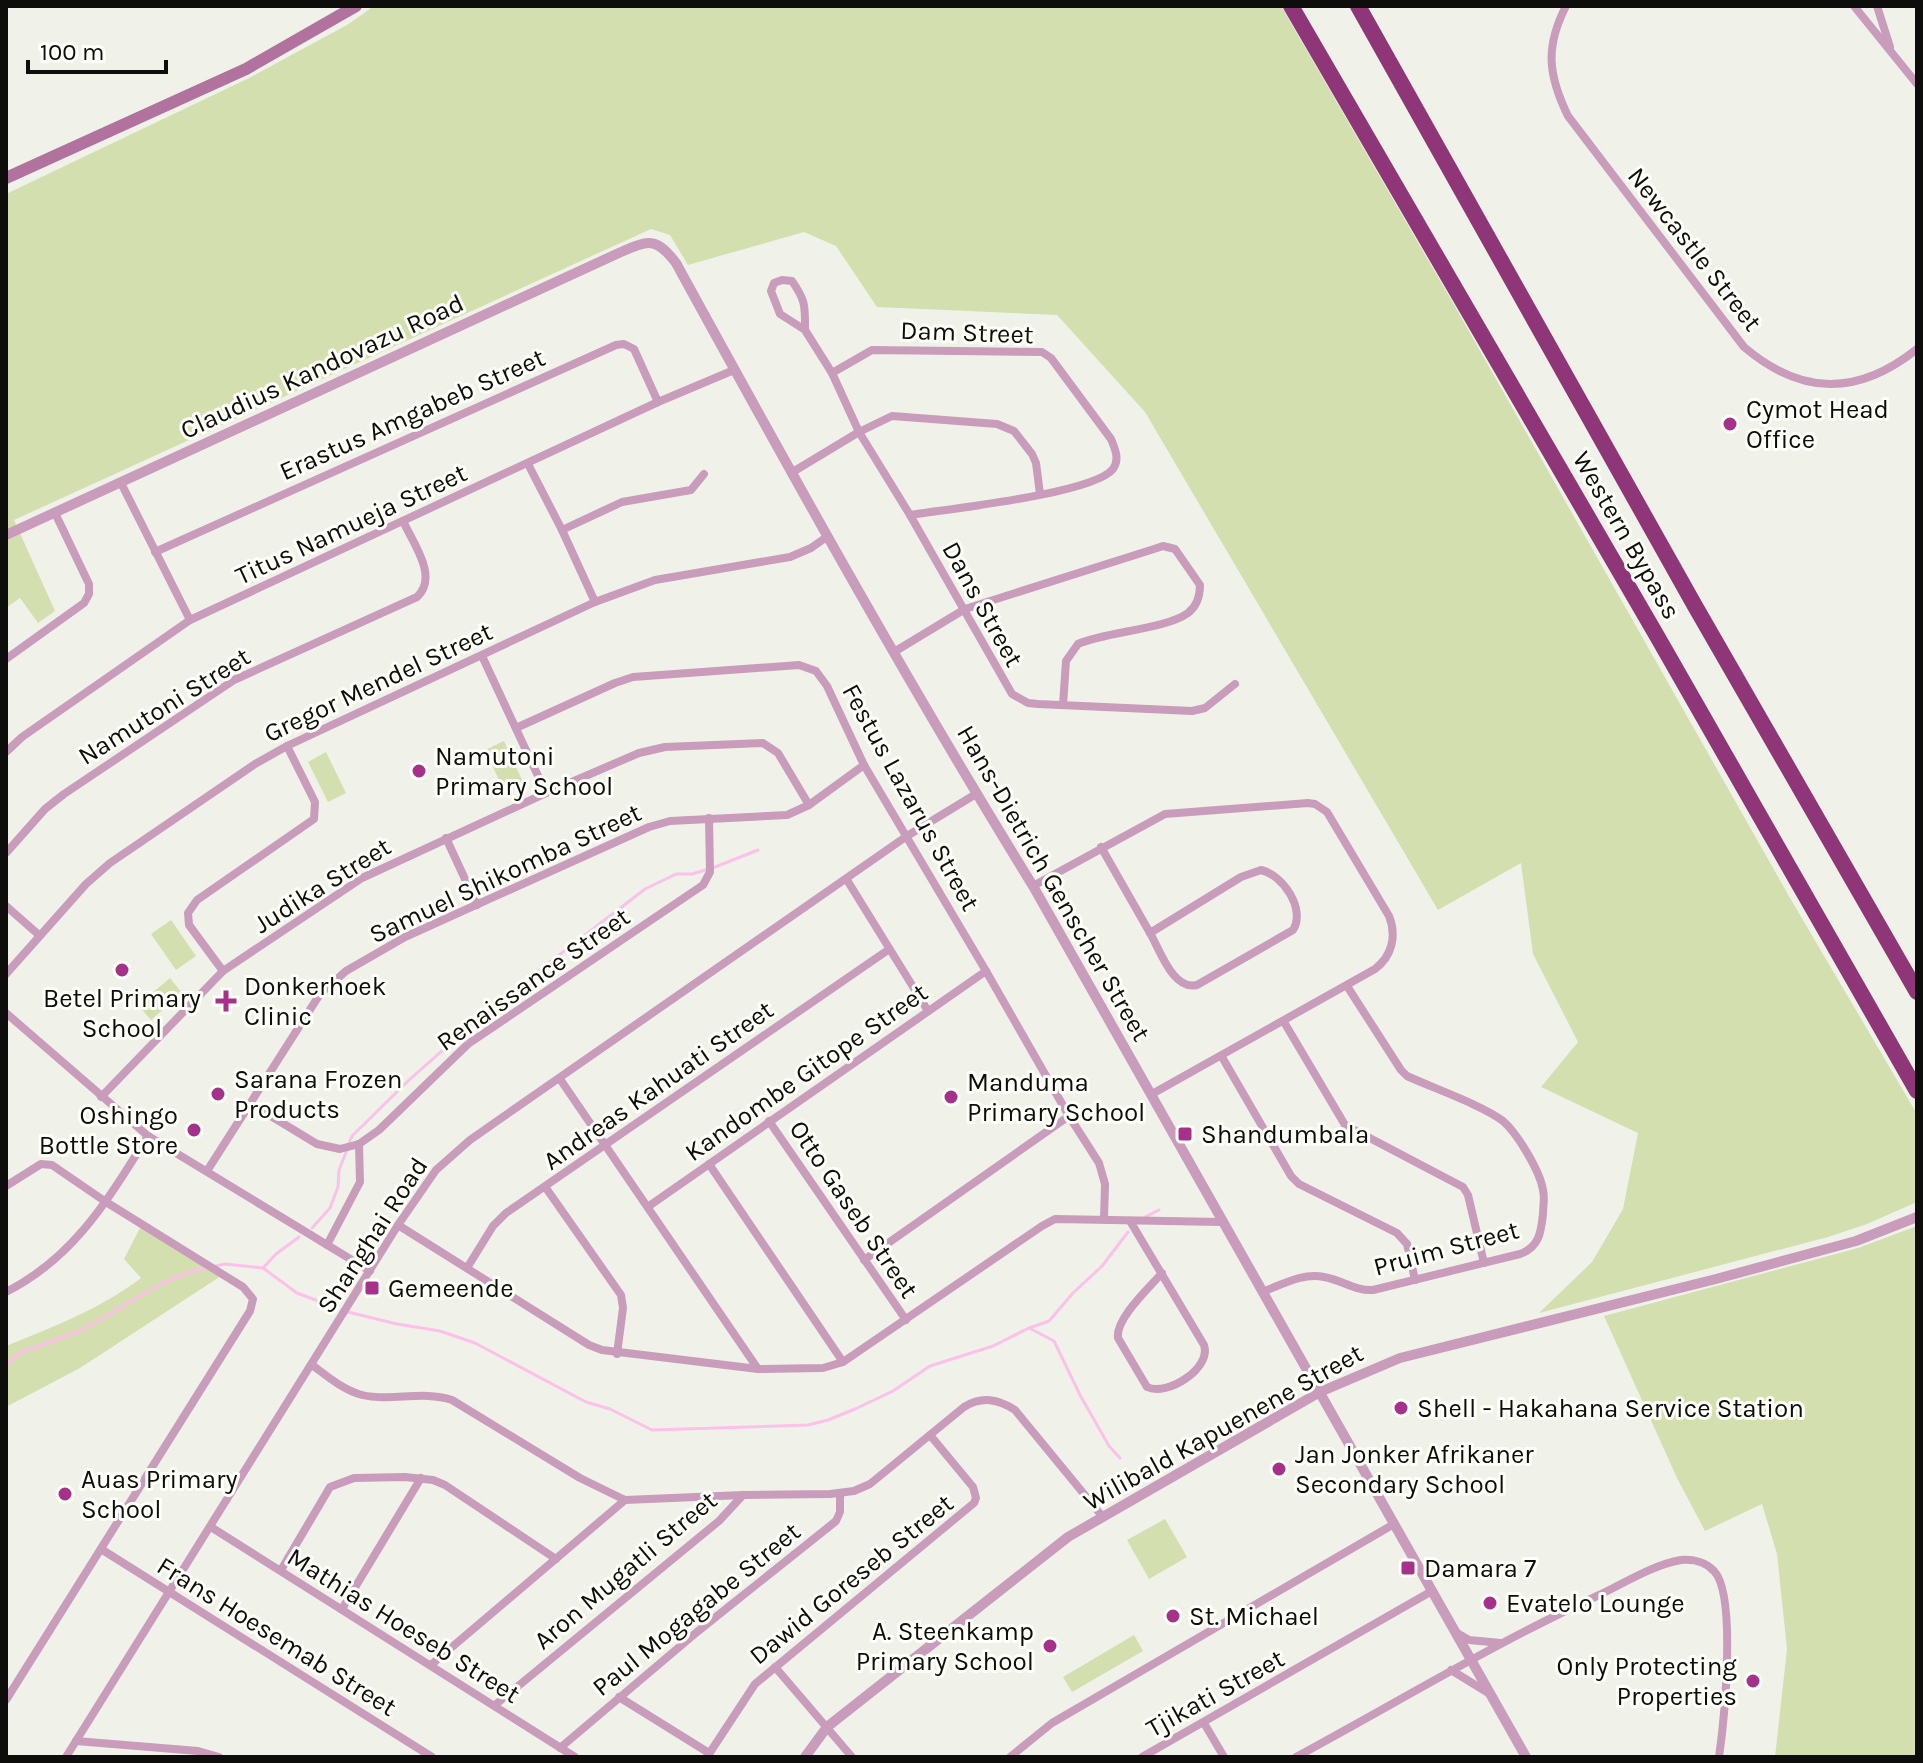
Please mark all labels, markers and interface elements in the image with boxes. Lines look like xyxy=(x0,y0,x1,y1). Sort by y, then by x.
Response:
scale bar xyxy=(28,24,166,74)
text: 100 m xyxy=(40,38,105,66)
street label: Newcastle Street xyxy=(1621,161,1768,338)
street label: Claudius Kandovazu Road xyxy=(176,287,469,446)
street label: Dam Street xyxy=(900,315,1034,350)
street label: Erastus Amgabeb Street xyxy=(275,342,550,487)
place label: Cymot Head Office xyxy=(1746,394,1889,455)
marker: Cymot Head Office xyxy=(1721,415,1739,433)
street label: Western Bypass xyxy=(1566,446,1687,625)
street label: Titus Namueja Street xyxy=(231,457,472,592)
street label: Dans Street xyxy=(935,536,1030,672)
street label: Gregor Mendel Street xyxy=(259,616,498,749)
street label: Namutoni Street xyxy=(72,641,256,772)
street label: Festus Lazarus Street xyxy=(835,678,986,916)
street label: Hans-Dietrich Genscher Street xyxy=(950,720,1157,1047)
place label: Namutoni Primary School xyxy=(435,741,613,802)
marker: Namutoni Primary School xyxy=(410,762,428,780)
street label: Samuel Shikomba Street xyxy=(364,797,646,950)
street label: Judika Street xyxy=(248,831,397,940)
street label: Renaissance Street xyxy=(431,901,636,1058)
marker: Betel Primary School xyxy=(113,961,131,979)
place label: Donkerhoek Clinic xyxy=(244,971,386,1032)
street label: Kandombe Gitope Street xyxy=(679,977,934,1168)
place label: Betel Primary School xyxy=(43,983,201,1044)
marker: Donkerhoek Clinic xyxy=(215,990,237,1012)
street label: Andreas Kahuati Street xyxy=(537,994,780,1177)
place label: Sarana Frozen Products xyxy=(234,1064,403,1125)
place label: Manduma Primary School xyxy=(967,1067,1145,1128)
marker: Sarana Frozen Products xyxy=(209,1085,227,1103)
marker: Manduma Primary School xyxy=(942,1088,960,1106)
place label: Oshingo Bottle Store xyxy=(39,1100,178,1161)
street label: Otto Gaseb Street xyxy=(783,1114,925,1304)
place label: Shandumbala xyxy=(1201,1119,1369,1150)
marker: Oshingo Bottle Store xyxy=(185,1121,203,1139)
marker: Shandumbala xyxy=(1176,1125,1194,1143)
street label: Shanghai Road xyxy=(310,1151,434,1319)
street label: Pruim Street xyxy=(1370,1214,1522,1283)
place label: Gemeende xyxy=(388,1273,514,1304)
marker: Gemeende xyxy=(363,1279,381,1297)
street label: Wilibald Kapuenene Street xyxy=(1078,1338,1369,1517)
place label: Shell - Hakahana Service Station xyxy=(1417,1393,1804,1424)
marker: Shell - Hakahana Service Station xyxy=(1392,1399,1410,1417)
place label: Jan Jonker Afrikaner Secondary School xyxy=(1295,1439,1534,1500)
marker: Jan Jonker Afrikaner Secondary School xyxy=(1270,1460,1288,1478)
place label: Auas Primary School xyxy=(81,1464,238,1525)
marker: Auas Primary School xyxy=(56,1485,74,1503)
street label: Aron Mugatli Street xyxy=(527,1485,723,1656)
street label: Dawid Goreseb Street xyxy=(743,1487,960,1671)
street label: Paul Mogagabe Street xyxy=(586,1516,807,1703)
street label: Mathias Hoeseb Street xyxy=(282,1541,526,1710)
street label: Frans Hoesemab Street xyxy=(151,1550,402,1723)
place label: Damara 7 xyxy=(1424,1553,1536,1584)
marker: Damara 7 xyxy=(1399,1559,1417,1577)
place label: Evatelo Lounge xyxy=(1506,1588,1685,1619)
marker: Evatelo Lounge xyxy=(1481,1594,1499,1612)
place label: St. Michael xyxy=(1189,1601,1319,1632)
marker: St. Michael xyxy=(1164,1607,1182,1625)
place label: A. Steenkamp Primary School xyxy=(856,1616,1034,1677)
marker: A. Steenkamp Primary School xyxy=(1041,1637,1059,1655)
street label: Tjikati Street xyxy=(1141,1643,1290,1744)
place label: Only Protecting Properties xyxy=(1557,1651,1737,1712)
marker: Only Protecting Properties xyxy=(1744,1672,1762,1690)

